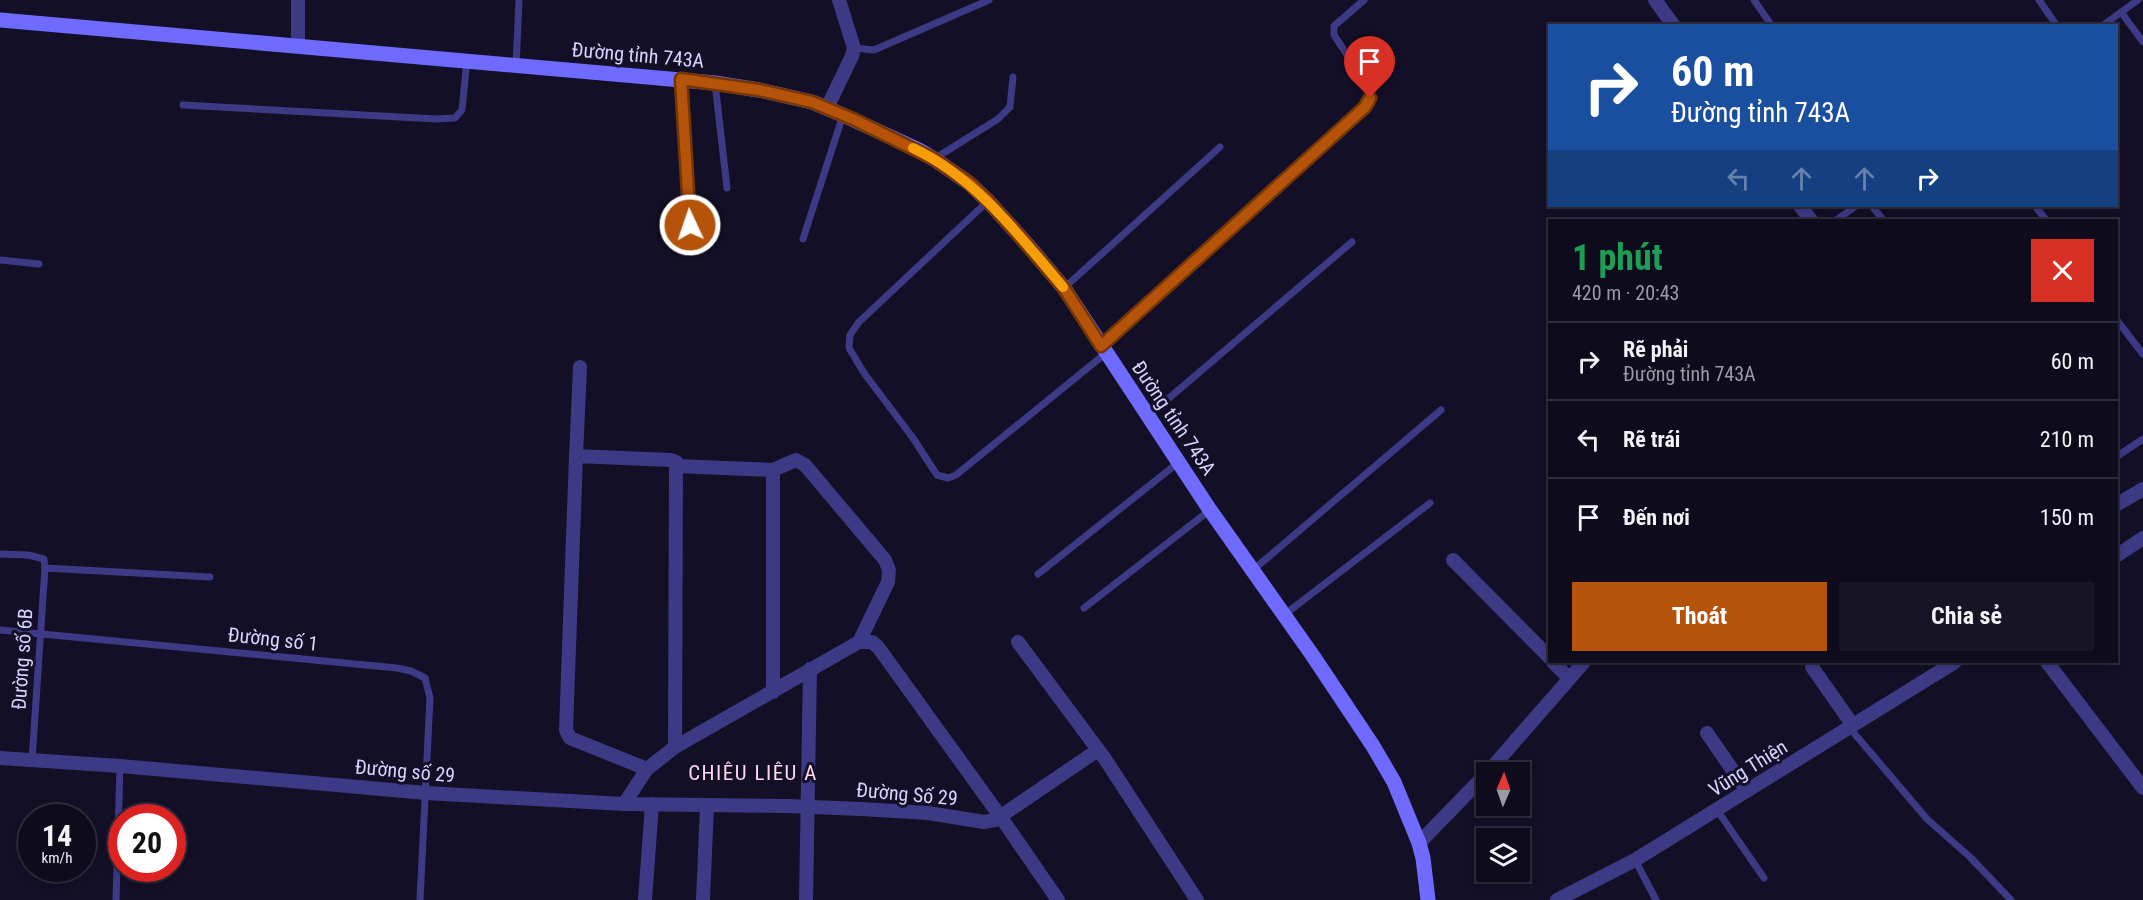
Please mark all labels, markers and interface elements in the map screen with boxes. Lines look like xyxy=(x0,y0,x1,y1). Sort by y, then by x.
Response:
pin xyxy=(1344,36,1395,98)
street label: Đường tỉnh 743A xyxy=(571,37,706,73)
icon: arrive xyxy=(1353,45,1386,78)
text: 60 m xyxy=(1671,47,1754,96)
icon: right xyxy=(1572,48,1650,126)
text: Đường tỉnh 743A xyxy=(1671,97,1850,129)
icon: left xyxy=(1722,162,1755,195)
icon: ahead xyxy=(1785,162,1818,195)
icon: ahead xyxy=(1848,162,1881,195)
icon: right xyxy=(1911,162,1944,195)
position arrow xyxy=(658,193,722,257)
text: 1 phút xyxy=(1572,237,1663,279)
button: close xyxy=(2031,239,2094,302)
text: 420 m · 20:43 xyxy=(1572,281,1679,305)
text: Rẽ phải xyxy=(1623,337,1688,362)
icon: right xyxy=(1572,345,1605,378)
text: 60 m xyxy=(2051,349,2094,374)
street label: Đường tỉnh 743A xyxy=(1127,356,1221,480)
text: Đường tỉnh 743A xyxy=(1623,362,1756,386)
icon: left xyxy=(1572,423,1605,456)
text: Rẽ trái xyxy=(1623,427,1680,452)
text: 210 m xyxy=(2040,427,2094,452)
icon: arrive xyxy=(1572,501,1605,534)
text: Đến nơi xyxy=(1623,505,1690,530)
text: 150 m xyxy=(2040,505,2094,530)
button: Thoát xyxy=(1572,582,1827,651)
button: Chia sẻ xyxy=(1839,582,2094,651)
street label: Đường số 6B xyxy=(6,608,38,710)
street label: Đường số 1 xyxy=(227,622,319,656)
street label: Vũng Thiện xyxy=(1704,734,1792,802)
street label: Đường số 29 xyxy=(354,755,456,787)
district label: CHIÊU LIÊU A xyxy=(688,761,818,785)
north arrow xyxy=(1476,762,1530,816)
map controls xyxy=(1476,762,1530,882)
street label: Đường Số 29 xyxy=(855,778,959,810)
speed limit sign: 20 xyxy=(108,804,186,882)
text: 14 xyxy=(42,818,72,853)
button: layers xyxy=(1476,828,1530,882)
text: km/h xyxy=(42,849,72,867)

